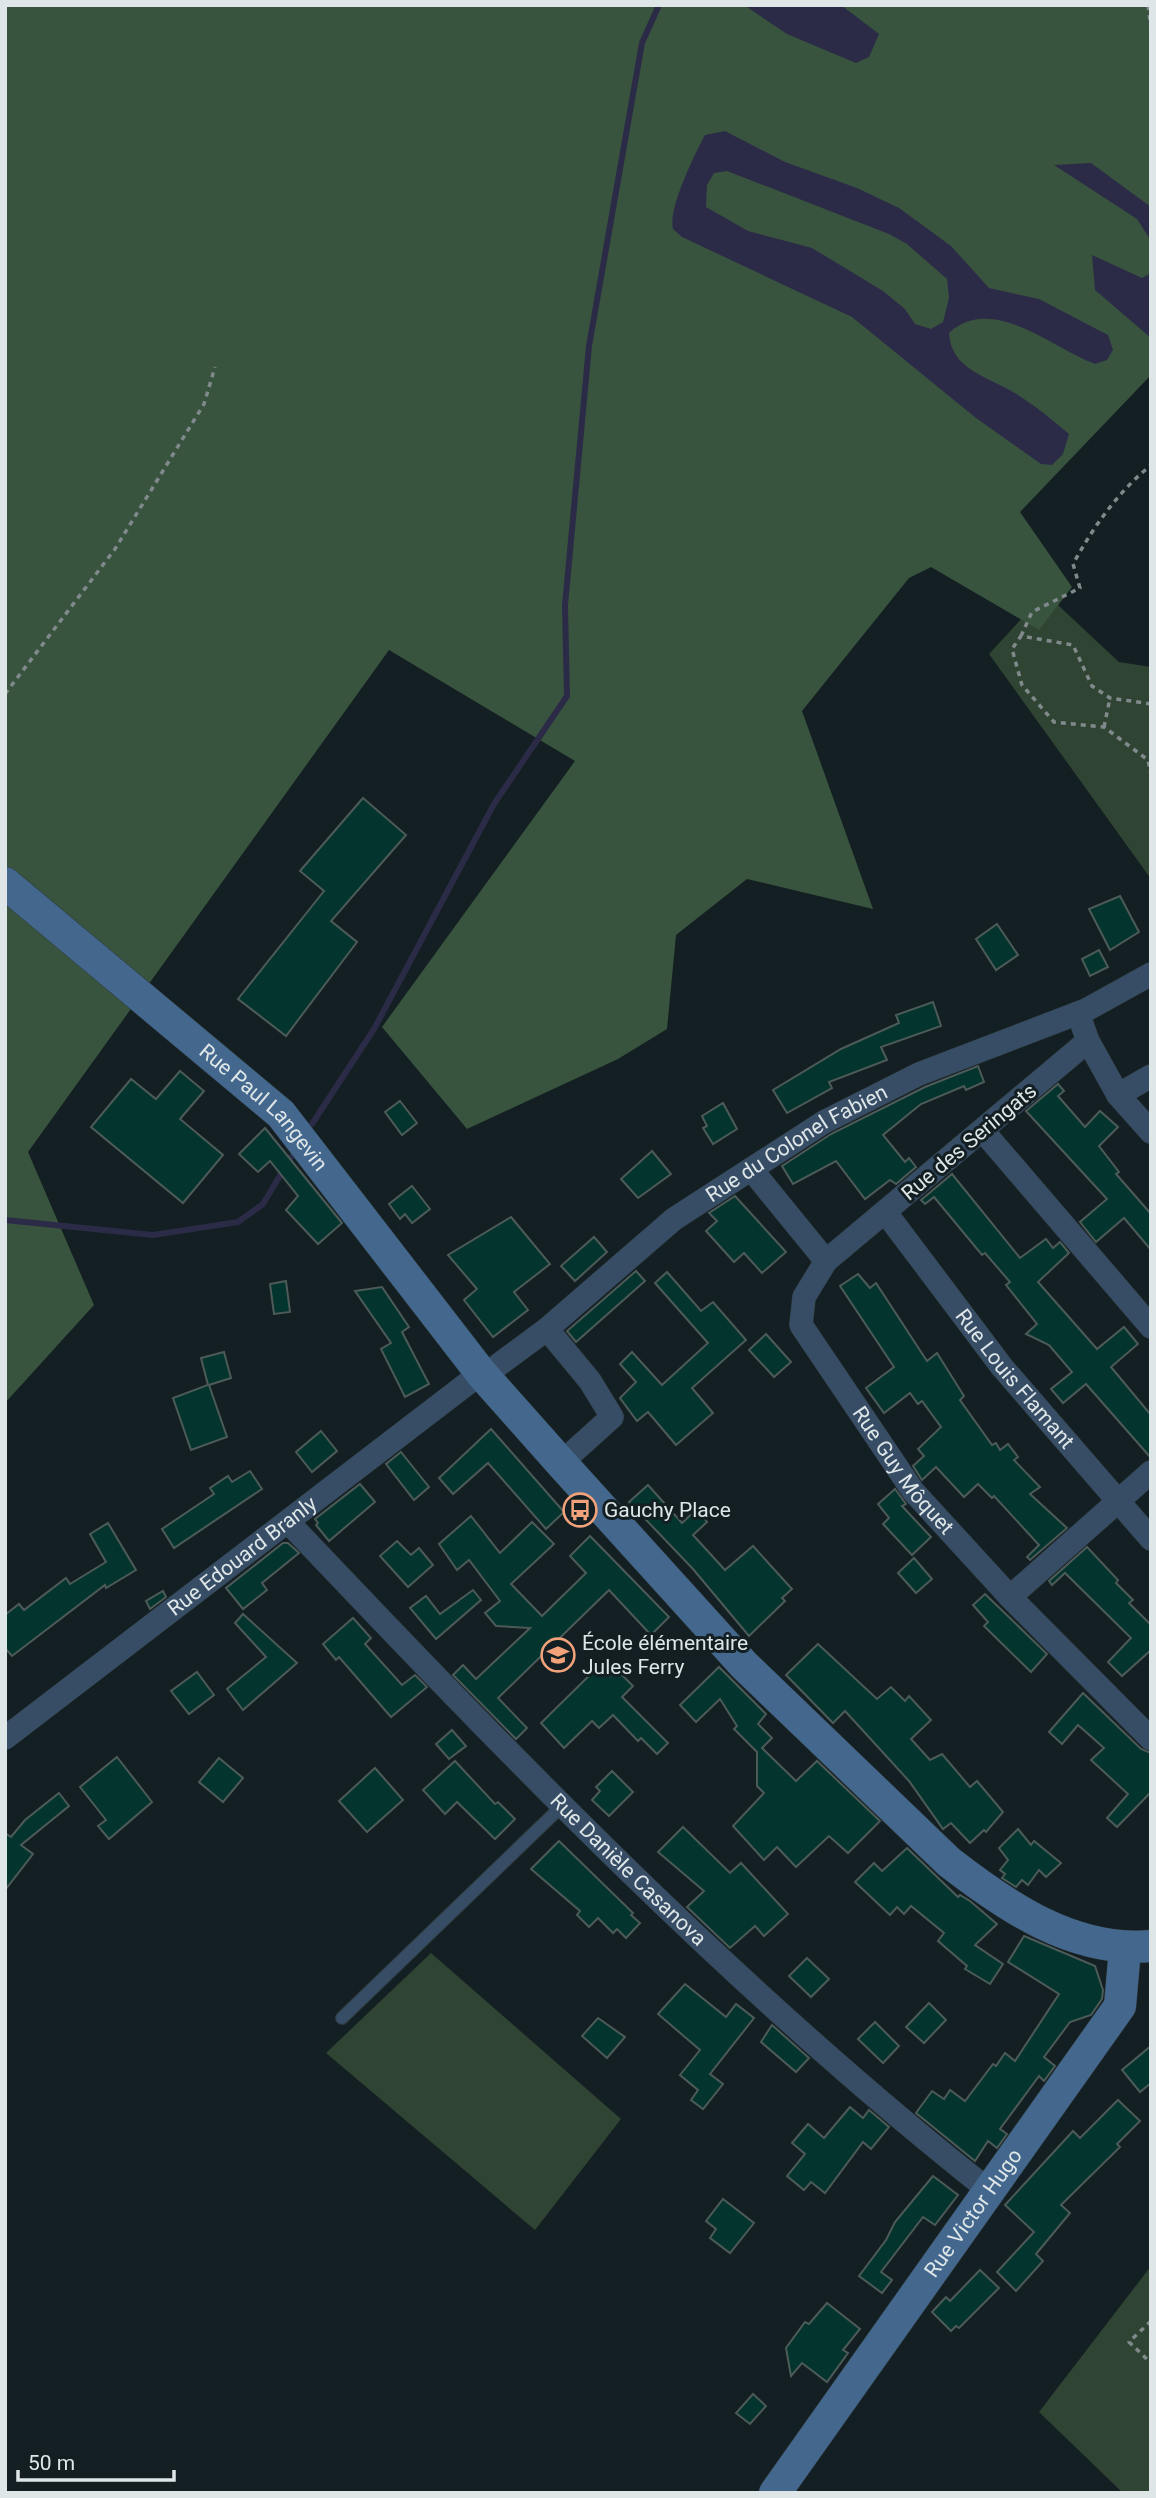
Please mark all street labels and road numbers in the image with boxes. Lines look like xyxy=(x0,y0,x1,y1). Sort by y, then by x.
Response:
street label: Rue Paul Langevin xyxy=(195,1039,333,1176)
street label: Rue des Seringats xyxy=(897,1079,1041,1205)
street label: Rue du Colonel Fabien xyxy=(701,1080,891,1207)
street label: Rue Louis Flamant xyxy=(951,1304,1079,1453)
street label: Rue Guy Môquet xyxy=(847,1402,959,1539)
street label: Rue Edouard Branly xyxy=(163,1491,322,1621)
street label: Rue Danièle Casanova xyxy=(545,1789,711,1951)
street label: Rue Victor Hugo xyxy=(920,2144,1027,2282)

